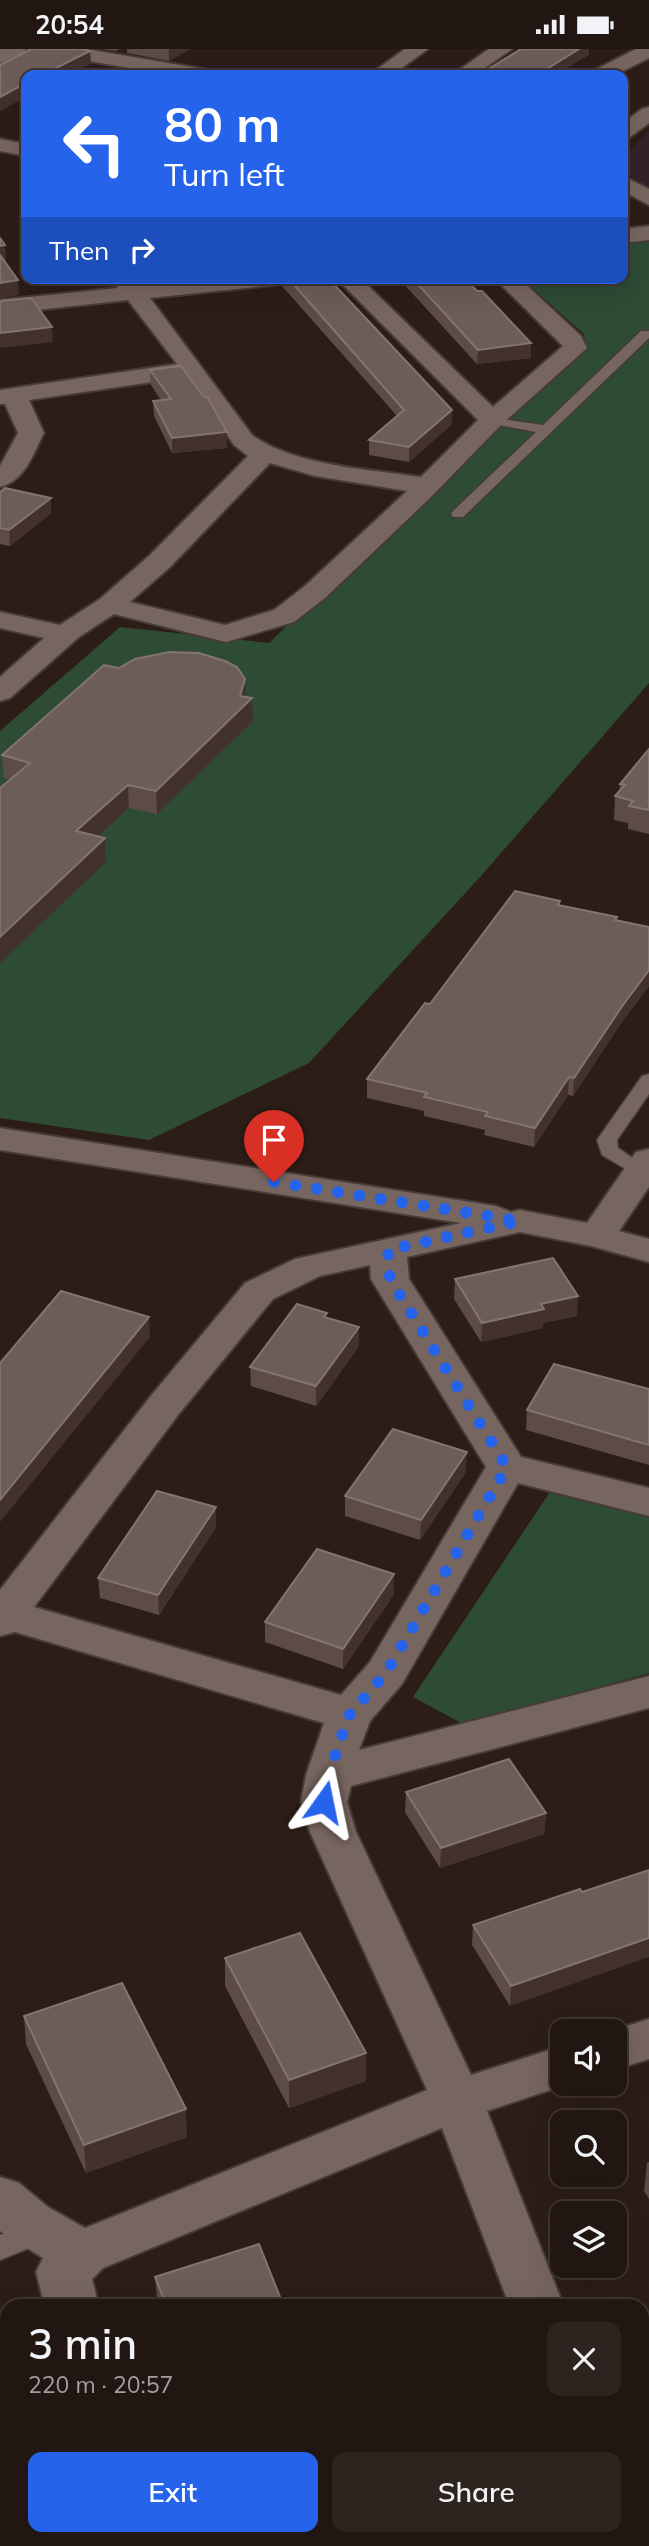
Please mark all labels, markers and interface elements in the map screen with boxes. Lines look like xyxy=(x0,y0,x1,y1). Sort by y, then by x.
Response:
text: 20:54 xyxy=(35,8,104,41)
text: 80 m xyxy=(164,93,280,154)
icon: left xyxy=(49,98,140,189)
text: Turn left xyxy=(164,154,284,194)
icon: right xyxy=(123,231,161,269)
text: Then xyxy=(49,234,109,267)
pin xyxy=(244,1110,304,1182)
icon: arrive xyxy=(255,1121,293,1159)
position arrow xyxy=(287,1765,361,1839)
map controls xyxy=(550,2019,627,2278)
button: sound xyxy=(550,2019,627,2096)
button: search xyxy=(550,2110,627,2187)
button: layers xyxy=(550,2201,627,2278)
text: 3 min xyxy=(28,2317,137,2370)
button: close xyxy=(547,2322,621,2396)
text: 220 m · 20:57 xyxy=(28,2370,173,2399)
button: Exit xyxy=(28,2452,318,2532)
button: Share xyxy=(332,2452,621,2532)

